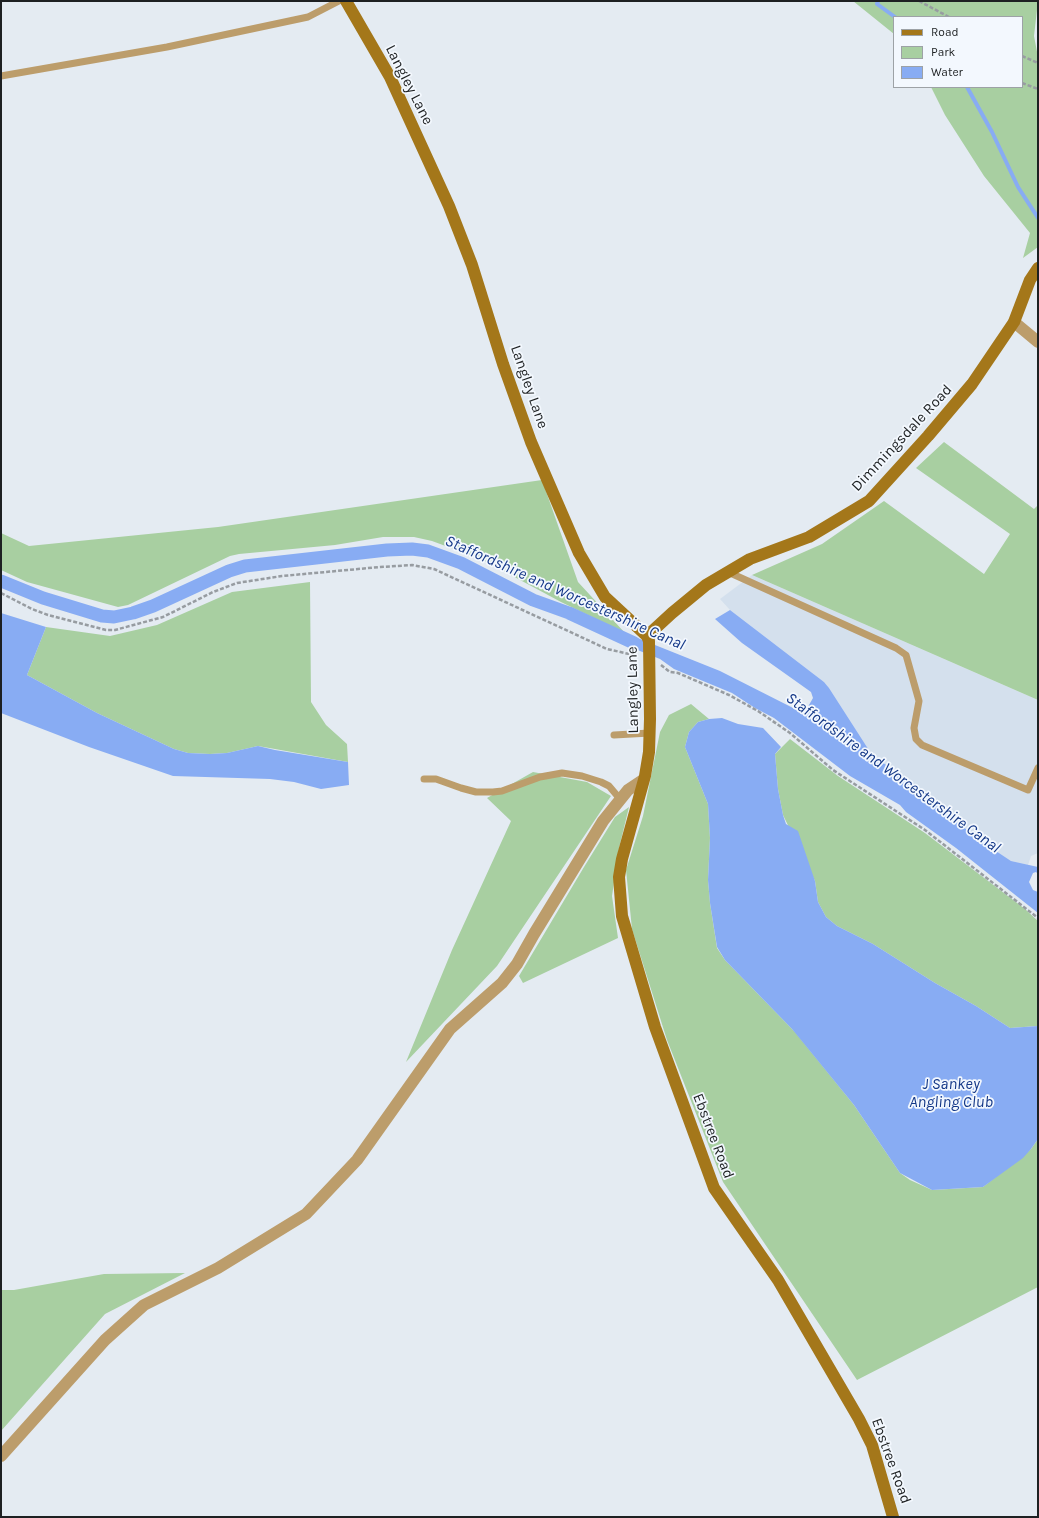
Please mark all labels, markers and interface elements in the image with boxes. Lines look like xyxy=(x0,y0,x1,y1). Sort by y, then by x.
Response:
legend xyxy=(893,16,1023,88)
text: Road xyxy=(931,25,959,39)
street label: Langley Lane xyxy=(381,42,437,128)
text: Park xyxy=(931,45,955,59)
text: Water xyxy=(931,65,963,79)
street label: Langley Lane xyxy=(506,343,552,431)
street label: Dimmingsdale Road xyxy=(848,381,956,495)
water label: Staffordshire and Worcestershire Canal xyxy=(442,531,688,655)
street label: Langley Lane xyxy=(623,646,643,734)
water label: Staffordshire and Worcestershire Canal xyxy=(782,689,1004,857)
water label: J Sankey Angling Club xyxy=(909,1074,993,1112)
street label: Ebstree Road xyxy=(689,1091,737,1181)
street label: Ebstree Road xyxy=(867,1416,915,1506)

